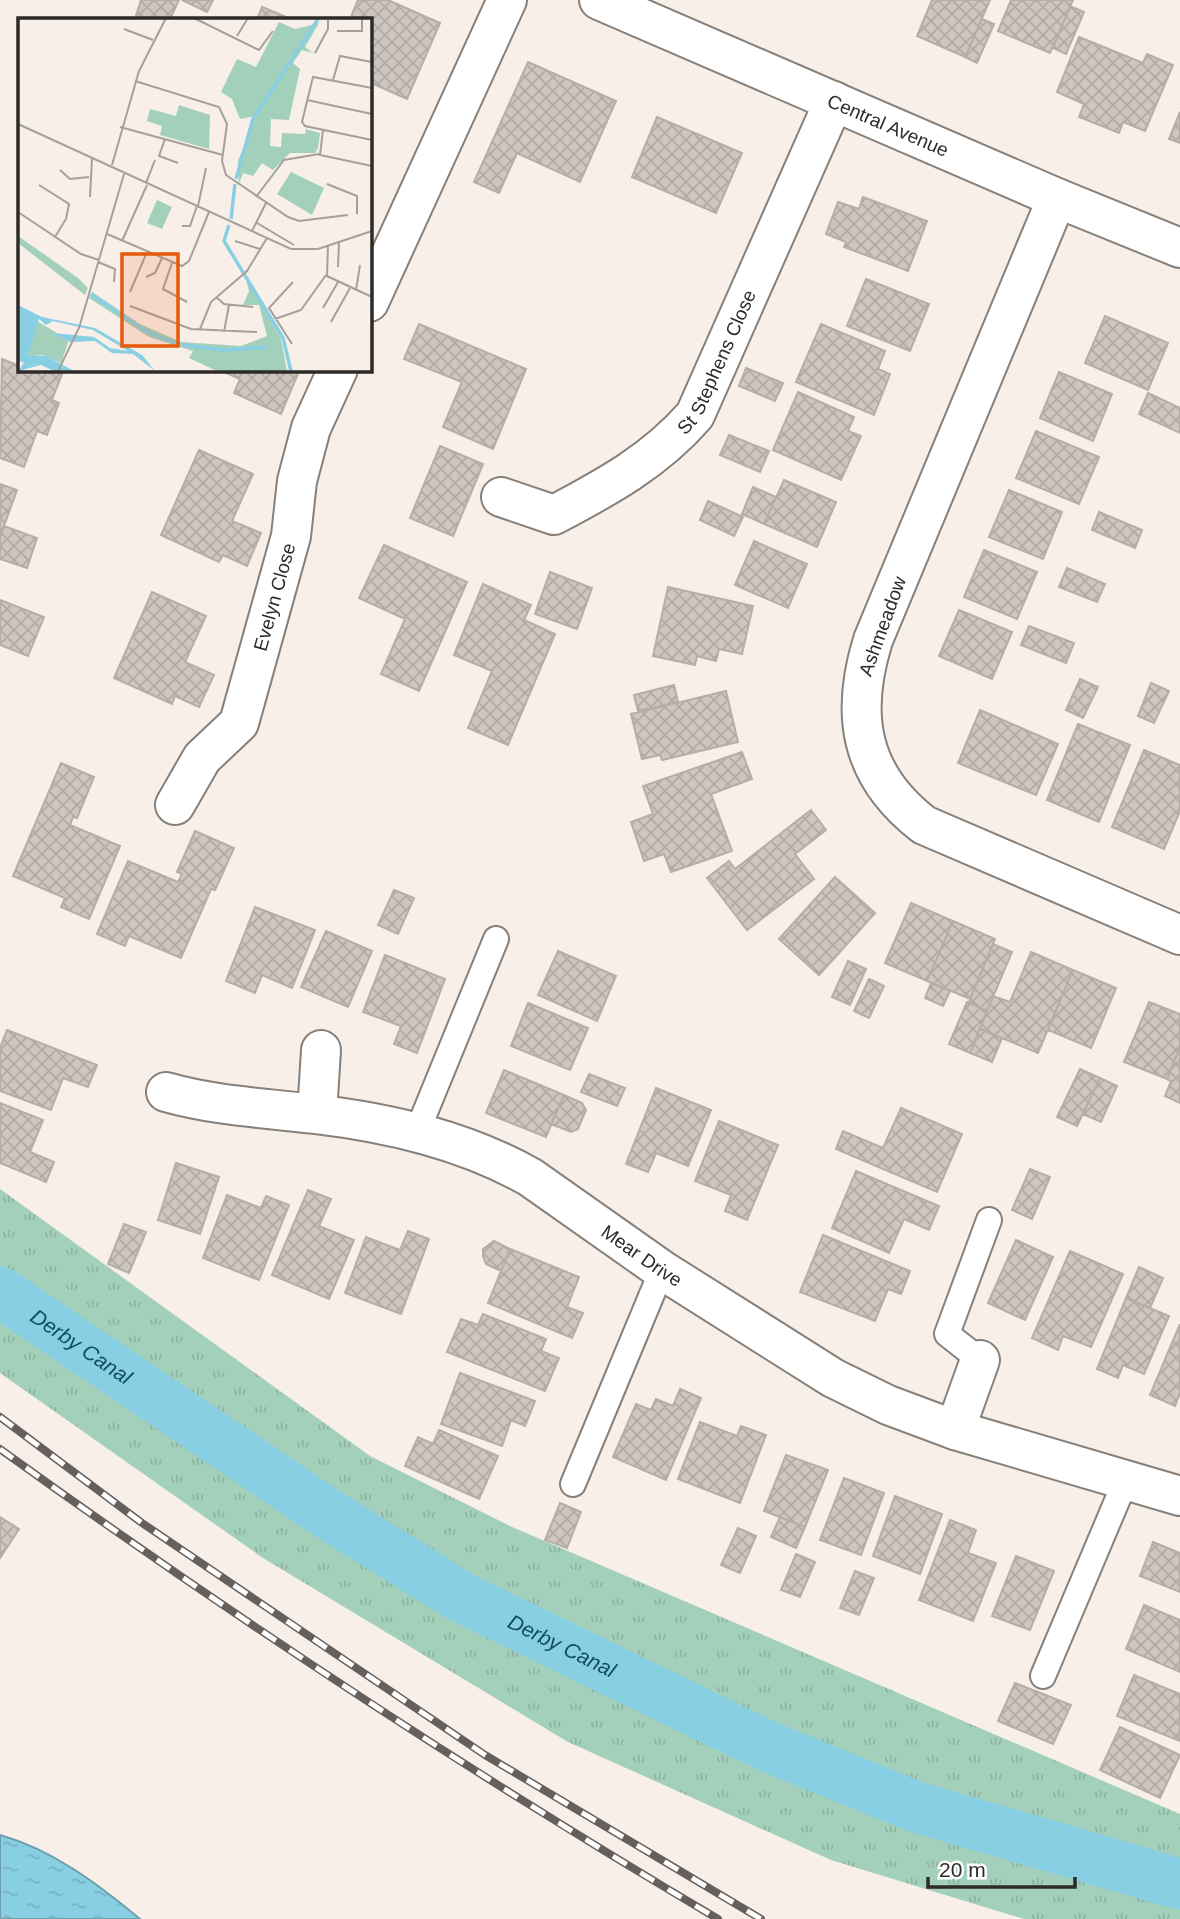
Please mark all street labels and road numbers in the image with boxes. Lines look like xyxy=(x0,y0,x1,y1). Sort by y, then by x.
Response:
street label: Central Avenue xyxy=(824,90,952,161)
street label: St Stephens Close xyxy=(673,287,760,439)
street label: Evelyn Close xyxy=(250,541,300,653)
street label: Ashmeadow xyxy=(855,573,910,679)
street label: Mear Drive xyxy=(597,1221,686,1291)

